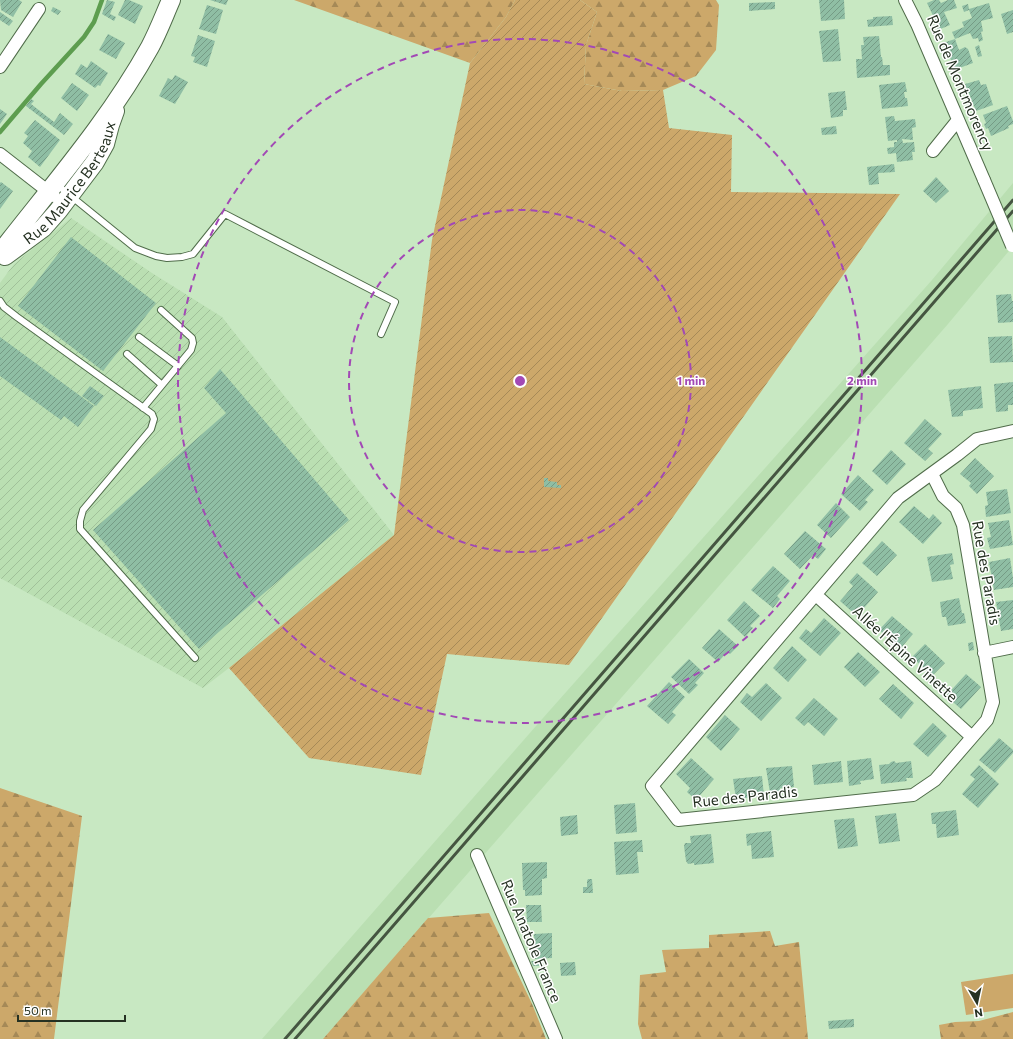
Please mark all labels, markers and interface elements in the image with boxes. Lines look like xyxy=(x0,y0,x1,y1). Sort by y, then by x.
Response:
street label: Rue de Montmorency xyxy=(924,12,998,154)
street label: Rue Maurice Berteaux xyxy=(19,119,119,247)
text: 1 min xyxy=(677,373,705,387)
text: 2 min xyxy=(847,373,877,387)
centre of rings xyxy=(513,374,527,388)
street label: Rue des Paradis xyxy=(969,519,1005,627)
street label: Allée l'Épine Vinette xyxy=(849,601,963,705)
street label: Rue des Paradis xyxy=(691,782,799,810)
street label: Rue Anatole France xyxy=(498,877,566,1005)
north arrow xyxy=(957,983,997,1023)
scale bar xyxy=(18,997,125,1023)
text: 50 m xyxy=(24,1003,52,1017)
text: N xyxy=(974,1006,984,1020)

